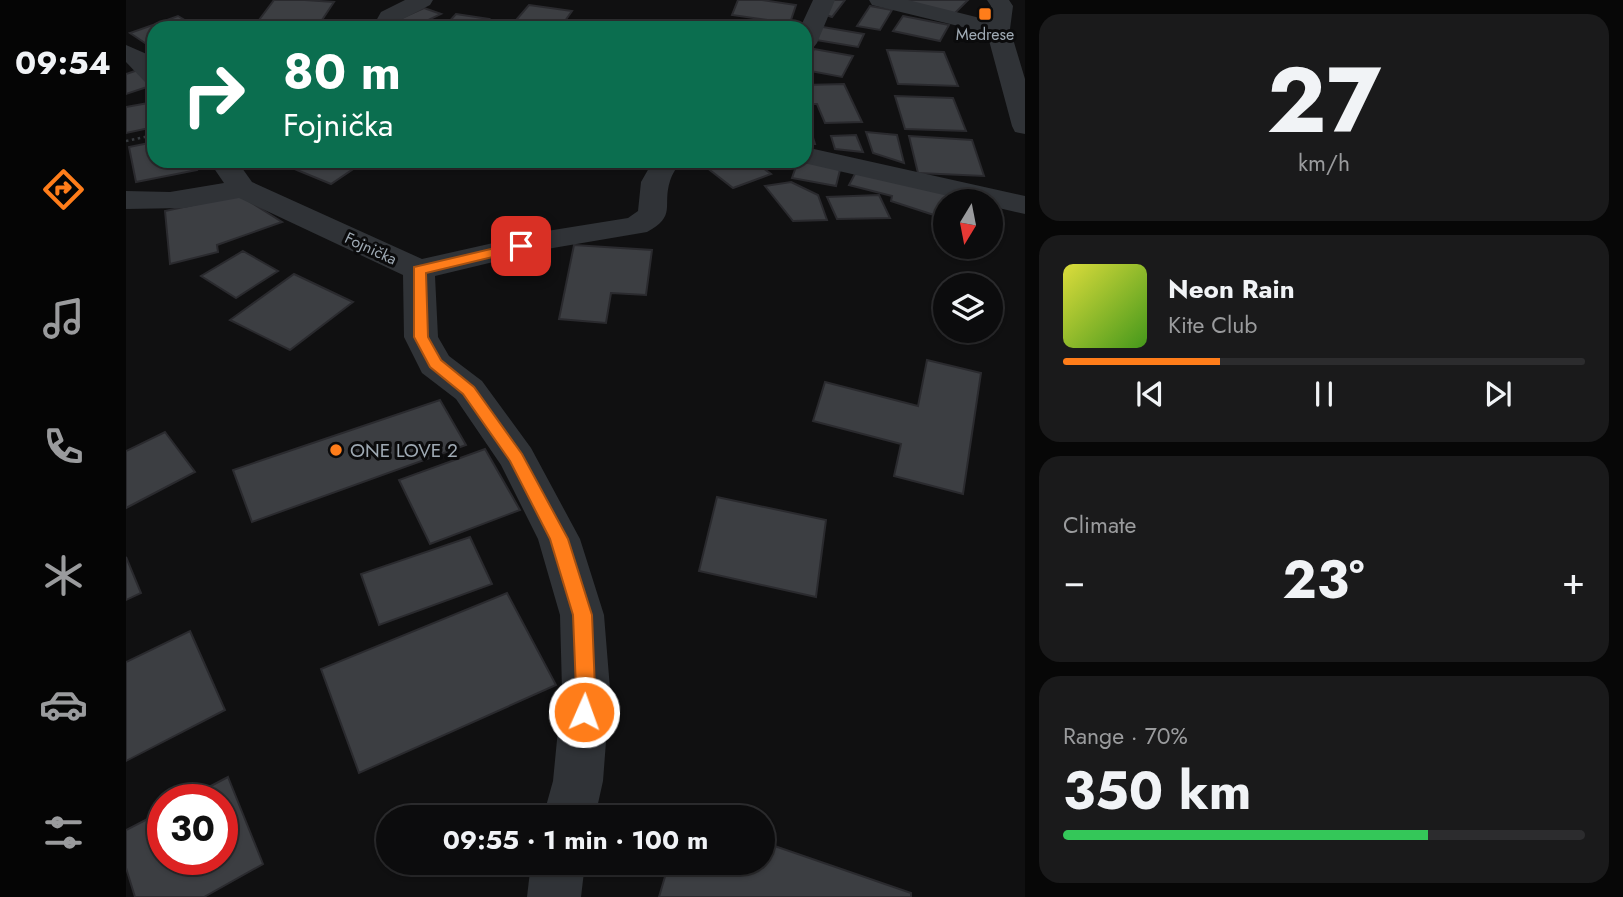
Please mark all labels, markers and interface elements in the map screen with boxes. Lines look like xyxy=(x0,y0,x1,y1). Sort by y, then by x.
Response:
marker: Medrese xyxy=(977,6,993,22)
place label: Medrese xyxy=(956,23,1014,46)
text: 27 xyxy=(1267,35,1381,166)
text: 80 m xyxy=(283,37,401,107)
text: 09:54 xyxy=(15,40,111,86)
icon: right xyxy=(168,49,259,140)
text: Fojnička xyxy=(283,102,393,148)
text: km/h xyxy=(1298,146,1350,180)
icon: directions xyxy=(39,165,88,214)
north arrow xyxy=(933,189,1003,259)
map controls xyxy=(933,189,1003,343)
pin xyxy=(491,216,551,276)
street label: Fojnička xyxy=(341,226,401,271)
icon: arrive xyxy=(502,227,540,265)
text: Neon Rain xyxy=(1168,270,1295,308)
button: layers xyxy=(933,273,1003,343)
icon: music xyxy=(39,294,88,343)
text: Kite Club xyxy=(1168,308,1257,342)
icon: previous xyxy=(1131,375,1169,413)
icon: pause xyxy=(1305,375,1343,413)
icon: next xyxy=(1479,375,1517,413)
icon: phone xyxy=(39,422,88,471)
place label: ONE LOVE 2 xyxy=(350,437,458,464)
marker: ONE LOVE 2 xyxy=(328,442,344,458)
text: Climate xyxy=(1063,508,1136,542)
text: 23° xyxy=(1283,542,1364,618)
icon: climate xyxy=(39,551,88,600)
text: − xyxy=(1063,553,1085,608)
text: + xyxy=(1562,553,1585,608)
position arrow xyxy=(547,675,621,749)
icon: car xyxy=(39,680,88,729)
text: Range · 70% xyxy=(1063,719,1188,753)
text: 350 km xyxy=(1063,753,1252,829)
speed limit sign: 30 xyxy=(147,784,238,875)
icon: filters xyxy=(39,808,88,857)
text: 09:55 · 1 min · 100 m xyxy=(443,821,708,859)

